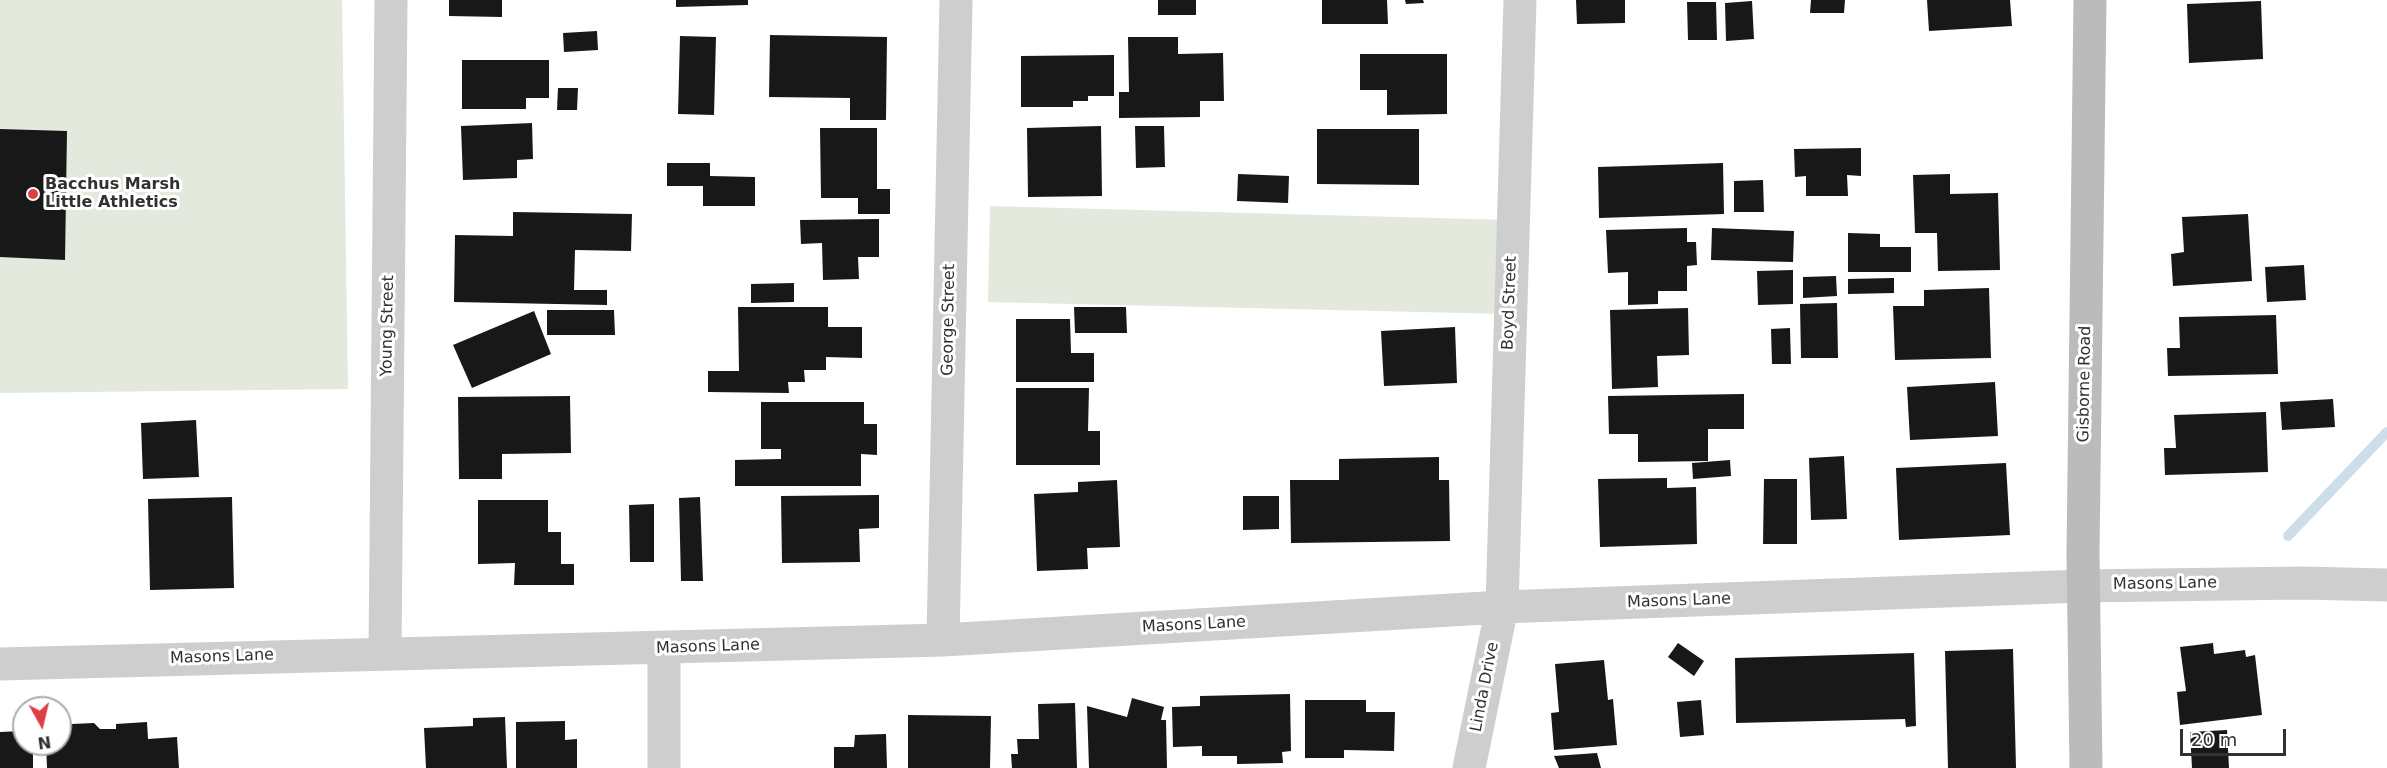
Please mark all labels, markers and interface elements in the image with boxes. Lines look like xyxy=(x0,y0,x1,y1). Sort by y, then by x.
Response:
place label: Bacchus Marsh Little Athletics xyxy=(45,175,180,213)
marker: Bacchus Marsh Little Athletics xyxy=(26,187,40,201)
street label: Boyd Street xyxy=(1499,256,1521,350)
street label: George Street xyxy=(938,264,960,376)
street label: Young Street xyxy=(378,275,398,377)
street label: Gisborne Road xyxy=(2074,326,2096,442)
street label: Masons Lane xyxy=(2113,573,2217,595)
street label: Masons Lane xyxy=(1627,590,1731,612)
street label: Masons Lane xyxy=(1142,613,1246,637)
street label: Masons Lane xyxy=(656,636,760,658)
street label: Linda Drive xyxy=(1467,640,1503,734)
street label: Masons Lane xyxy=(170,646,274,668)
north arrow xyxy=(12,696,72,756)
scale bar xyxy=(2183,717,2290,755)
text: 20 m xyxy=(2191,729,2237,750)
text: N xyxy=(36,732,52,753)

